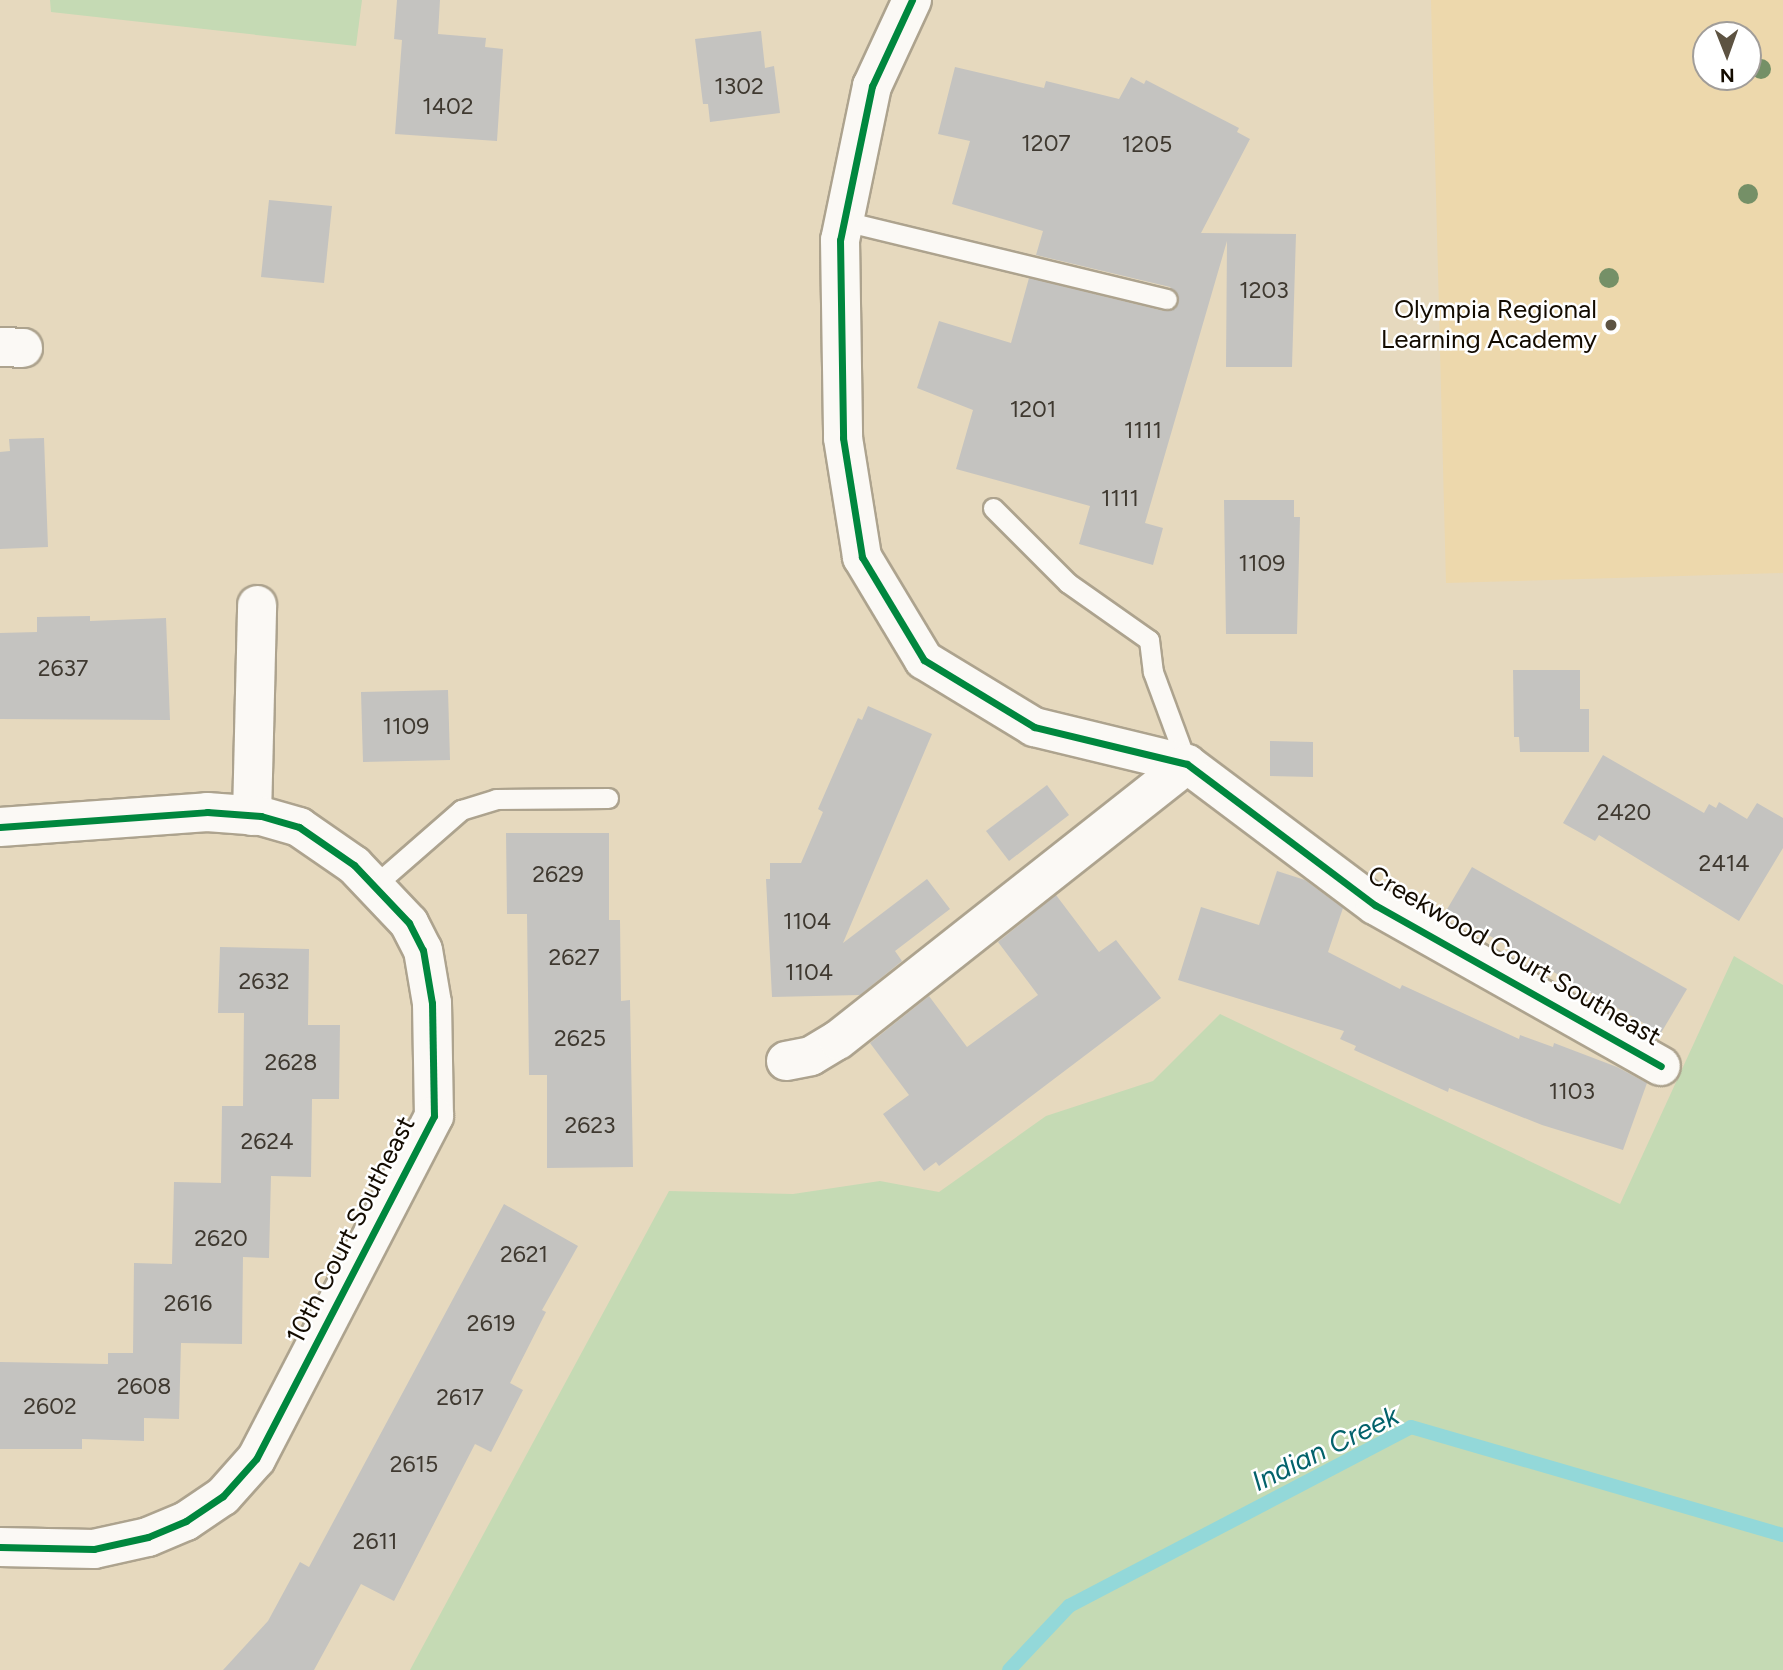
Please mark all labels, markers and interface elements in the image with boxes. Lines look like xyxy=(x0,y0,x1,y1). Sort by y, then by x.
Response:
north arrow xyxy=(1692,21,1762,91)
text: N xyxy=(1720,64,1735,87)
house number: 1302 xyxy=(714,72,764,100)
house number: 1402 xyxy=(422,92,474,120)
house number: 1207 xyxy=(1021,129,1071,157)
house number: 1205 xyxy=(1122,130,1172,158)
house number: 1203 xyxy=(1239,276,1289,304)
place label: Olympia Regional Learning Academy xyxy=(1381,294,1597,356)
marker: Olympia Regional Learning Academy xyxy=(1603,317,1619,333)
house number: 1201 xyxy=(1010,395,1056,423)
house number: 1111 xyxy=(1124,416,1162,444)
house number: 1111 xyxy=(1101,484,1139,512)
house number: 1109 xyxy=(1239,549,1285,577)
house number: 2637 xyxy=(38,654,88,682)
house number: 1109 xyxy=(383,712,429,740)
house number: 2420 xyxy=(1597,798,1651,826)
house number: 2414 xyxy=(1699,849,1749,877)
street label: Creekwood Court Southeast xyxy=(1362,859,1666,1053)
house number: 2629 xyxy=(532,860,584,888)
house number: 1104 xyxy=(783,907,831,935)
house number: 2627 xyxy=(548,943,600,971)
house number: 1104 xyxy=(785,958,833,986)
house number: 2632 xyxy=(238,967,290,995)
house number: 2625 xyxy=(554,1024,606,1052)
house number: 2628 xyxy=(265,1048,317,1076)
house number: 1103 xyxy=(1549,1077,1595,1105)
street label: 10th Court Southeast xyxy=(280,1111,422,1349)
house number: 2623 xyxy=(564,1111,616,1139)
house number: 2624 xyxy=(240,1127,294,1155)
house number: 2620 xyxy=(194,1224,248,1252)
house number: 2621 xyxy=(500,1240,548,1268)
house number: 2616 xyxy=(164,1289,212,1317)
house number: 2619 xyxy=(467,1309,515,1337)
house number: 2608 xyxy=(117,1372,171,1400)
house number: 2617 xyxy=(436,1383,484,1411)
house number: 2602 xyxy=(23,1392,77,1420)
water label: Indian Creek xyxy=(1246,1398,1404,1498)
house number: 2615 xyxy=(390,1450,438,1478)
house number: 2611 xyxy=(353,1527,397,1555)

